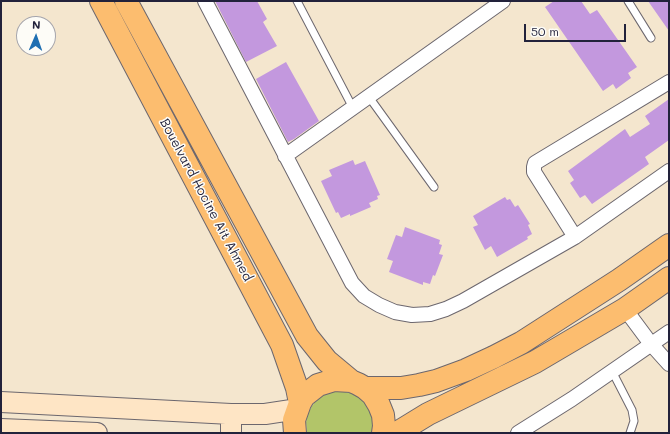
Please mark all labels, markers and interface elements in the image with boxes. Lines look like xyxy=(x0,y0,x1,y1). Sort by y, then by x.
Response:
north arrow xyxy=(16,16,56,56)
scale bar xyxy=(526,16,628,42)
text: N xyxy=(32,17,41,32)
text: 50 m xyxy=(531,23,559,39)
street label: Bouelvard Hocine Ait Ahmed xyxy=(156,116,256,284)

